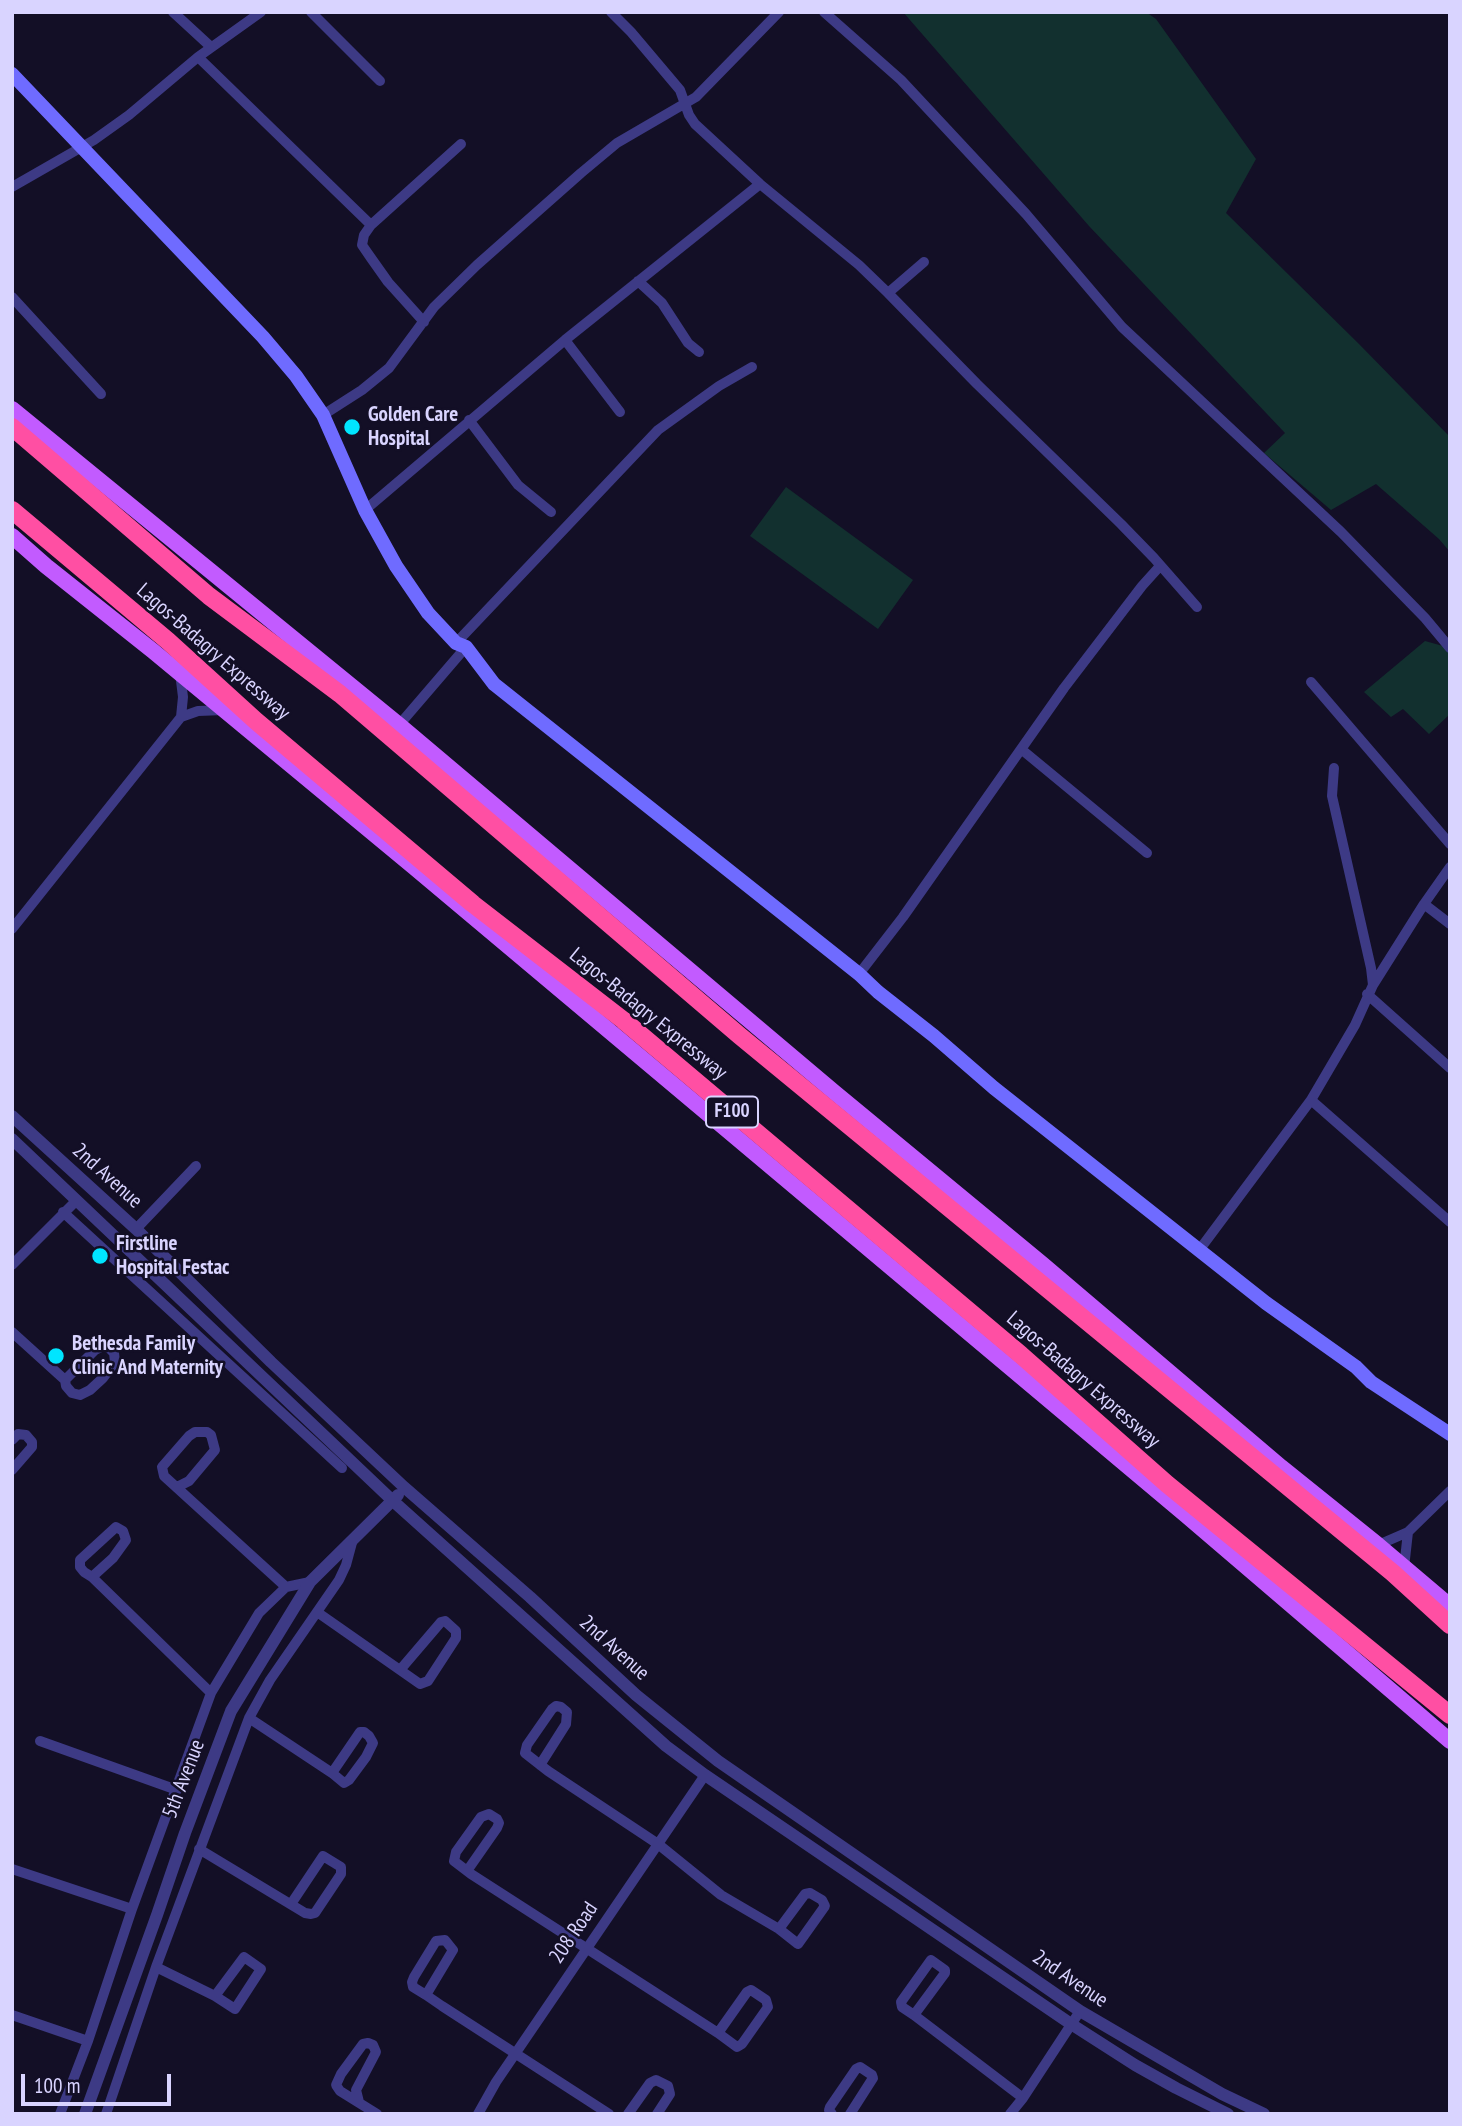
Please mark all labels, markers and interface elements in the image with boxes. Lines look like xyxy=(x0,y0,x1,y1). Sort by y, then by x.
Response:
place label: Golden Care Hospital xyxy=(368,402,458,452)
marker: Golden Care Hospital xyxy=(342,417,362,437)
street label: Lagos-Badagry Expressway xyxy=(131,578,295,726)
street label: Lagos-Badagry Expressway xyxy=(564,943,732,1085)
road number: F100 xyxy=(706,1096,758,1128)
street label: 2nd Avenue xyxy=(67,1138,147,1214)
place label: Firstline Hospital Festac xyxy=(116,1231,229,1281)
marker: Firstline Hospital Festac xyxy=(90,1246,110,1266)
street label: Lagos-Badagry Expressway xyxy=(1001,1306,1165,1454)
place label: Bethesda Family Clinic And Maternity xyxy=(72,1331,223,1381)
marker: Bethesda Family Clinic And Maternity xyxy=(46,1346,66,1366)
street label: 2nd Avenue xyxy=(574,1610,654,1686)
street label: 5th Avenue xyxy=(158,1736,210,1822)
street label: 208 Road xyxy=(544,1898,604,1968)
street label: 2nd Avenue xyxy=(1028,1945,1112,2013)
scale bar xyxy=(24,2060,175,2104)
text: 100 m xyxy=(34,2072,80,2099)

